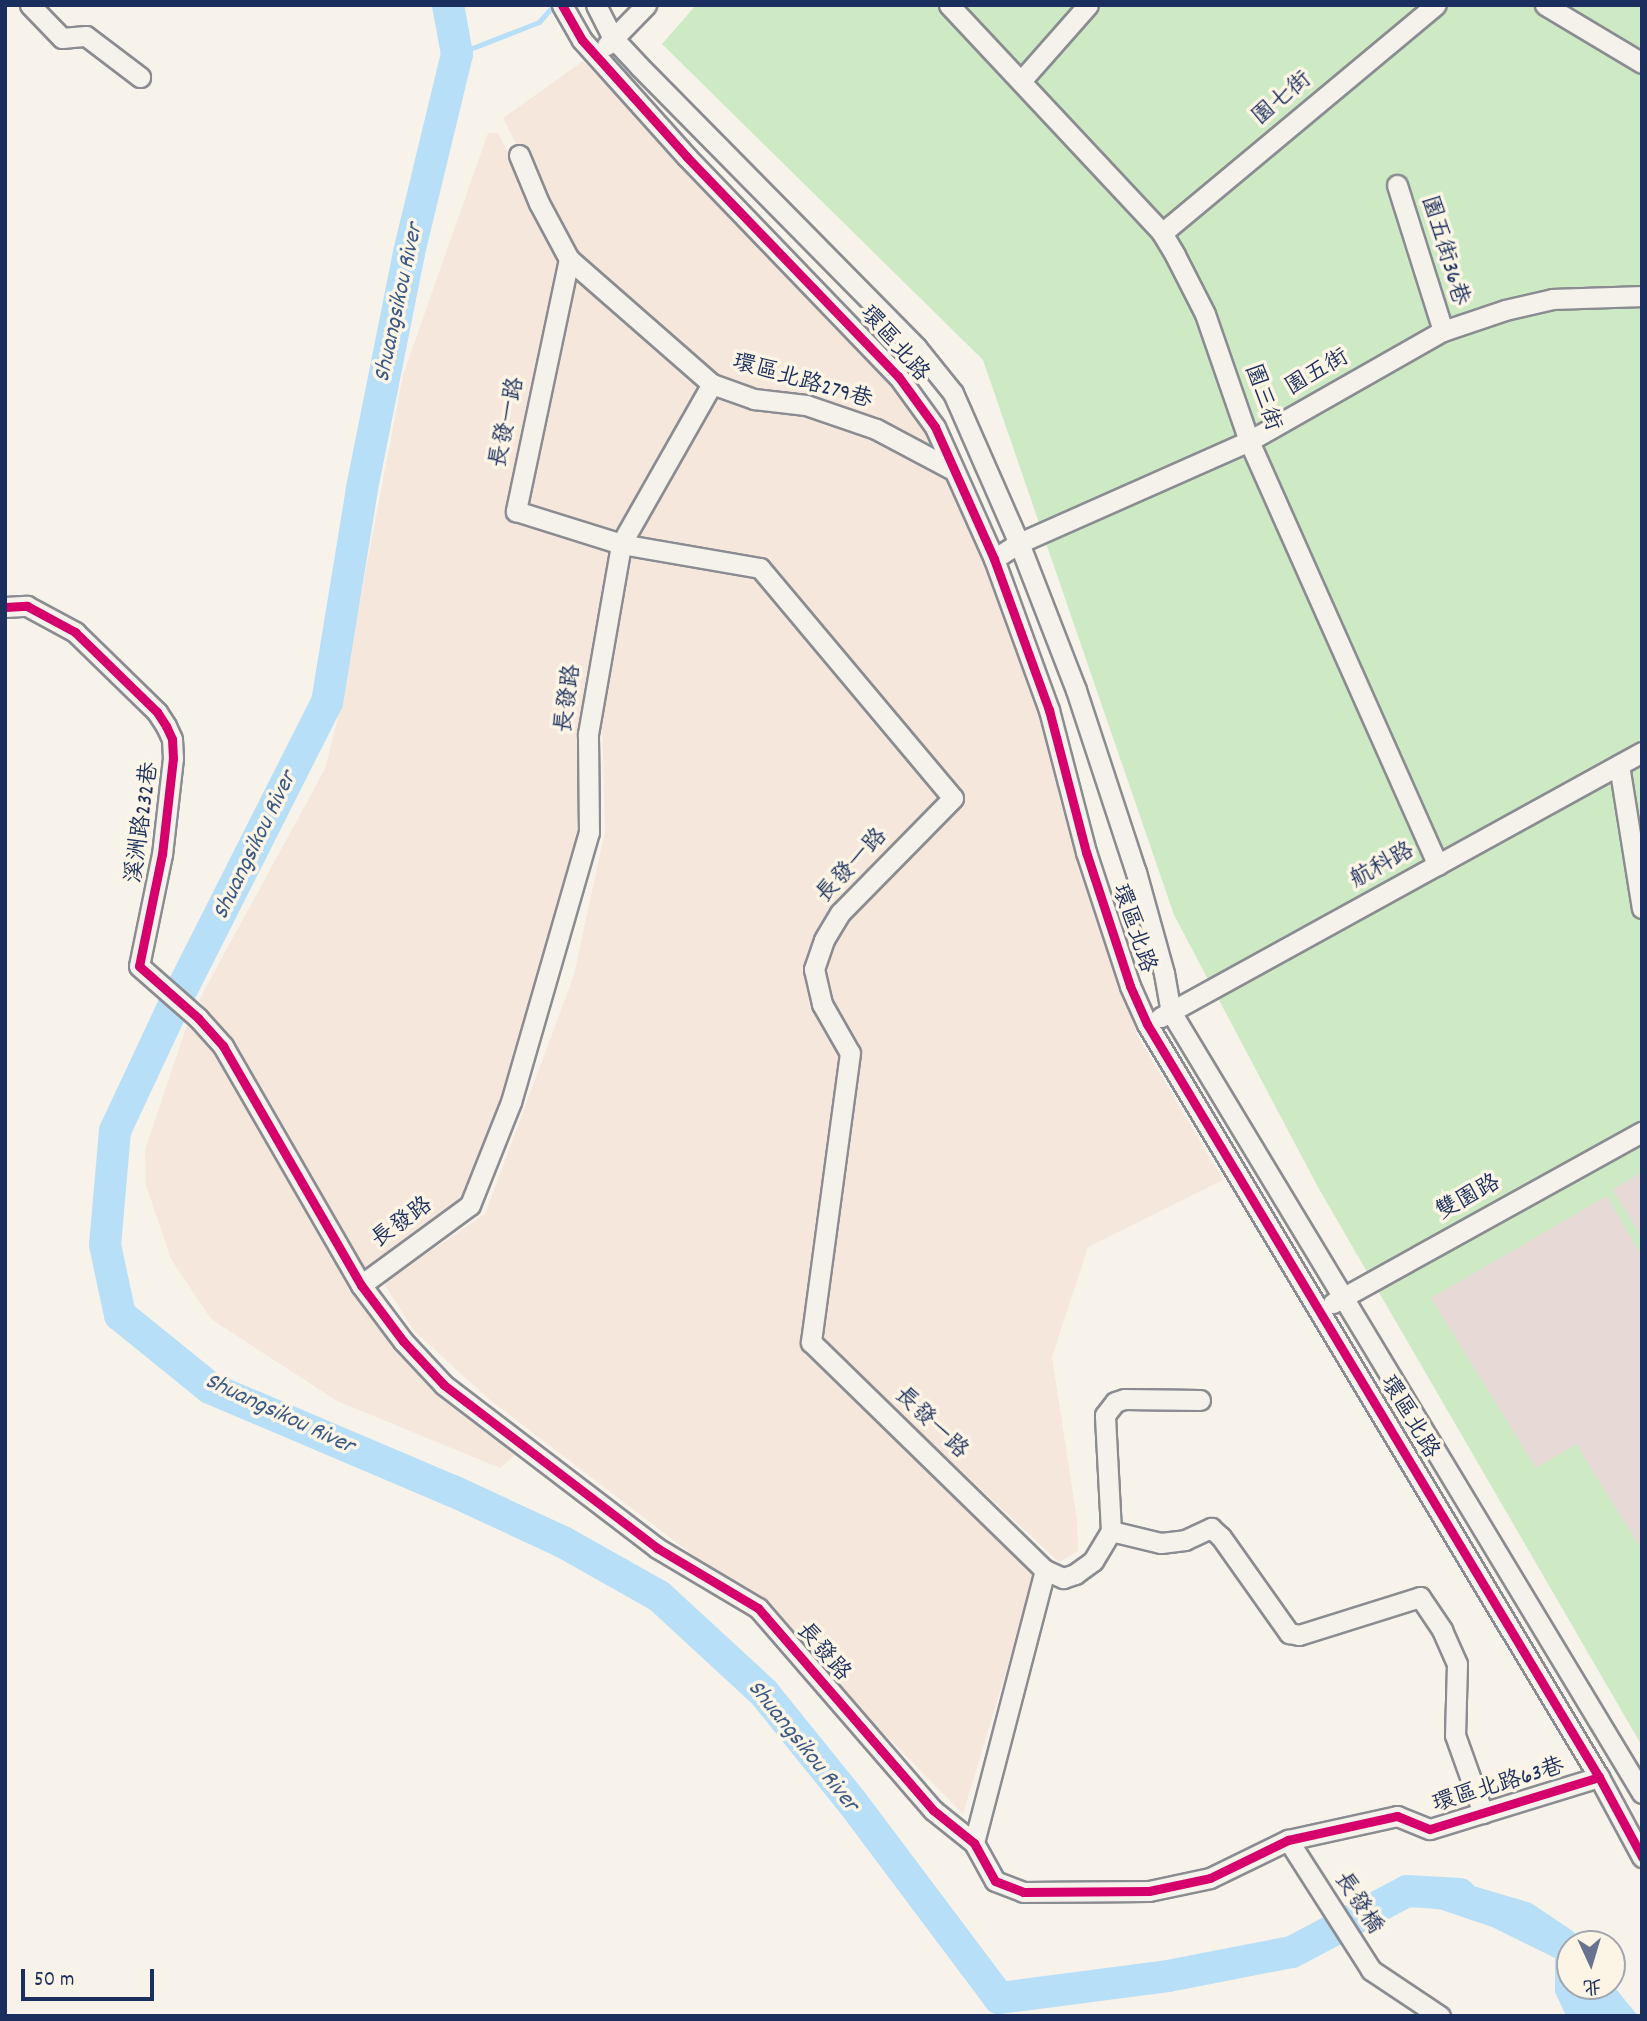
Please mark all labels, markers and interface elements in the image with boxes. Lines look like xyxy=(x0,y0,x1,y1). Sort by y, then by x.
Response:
street label: 園七街 xyxy=(1248,67,1318,133)
street label: 園五街36巷 xyxy=(1413,193,1473,309)
water label: Shuangsikou River xyxy=(369,221,431,385)
street label: 環區北路 xyxy=(852,301,934,389)
street label: 園五街 xyxy=(1281,345,1355,403)
street label: 環區北路279巷 xyxy=(729,350,875,416)
street label: 園三街 xyxy=(1237,361,1285,435)
street label: 長發一路 xyxy=(486,375,532,471)
street label: 長發路 xyxy=(552,663,588,735)
street label: 溪洲路232巷 xyxy=(122,761,166,885)
water label: Shuangsikou River xyxy=(208,767,304,925)
street label: 長發一路 xyxy=(812,824,894,910)
street label: 航科路 xyxy=(1346,838,1420,896)
street label: 環區北路 xyxy=(1104,881,1160,977)
street label: 雙園路 xyxy=(1432,1170,1506,1228)
street label: 長發路 xyxy=(367,1193,439,1255)
water label: Shuangsikou River xyxy=(200,1368,358,1462)
street label: 環區北路 xyxy=(1372,1371,1444,1465)
street label: 長發一路 xyxy=(887,1382,973,1466)
street label: 長發路 xyxy=(789,1618,855,1688)
water label: Shuangsikou River xyxy=(740,1675,864,1819)
street label: 環區北路63巷 xyxy=(1430,1754,1568,1820)
street label: 長發橋 xyxy=(1327,1868,1387,1940)
north arrow xyxy=(1556,1930,1626,2000)
scale bar xyxy=(24,1954,158,1998)
text: 50 m xyxy=(34,1966,74,1996)
text: 北 xyxy=(1582,1970,1603,1999)

